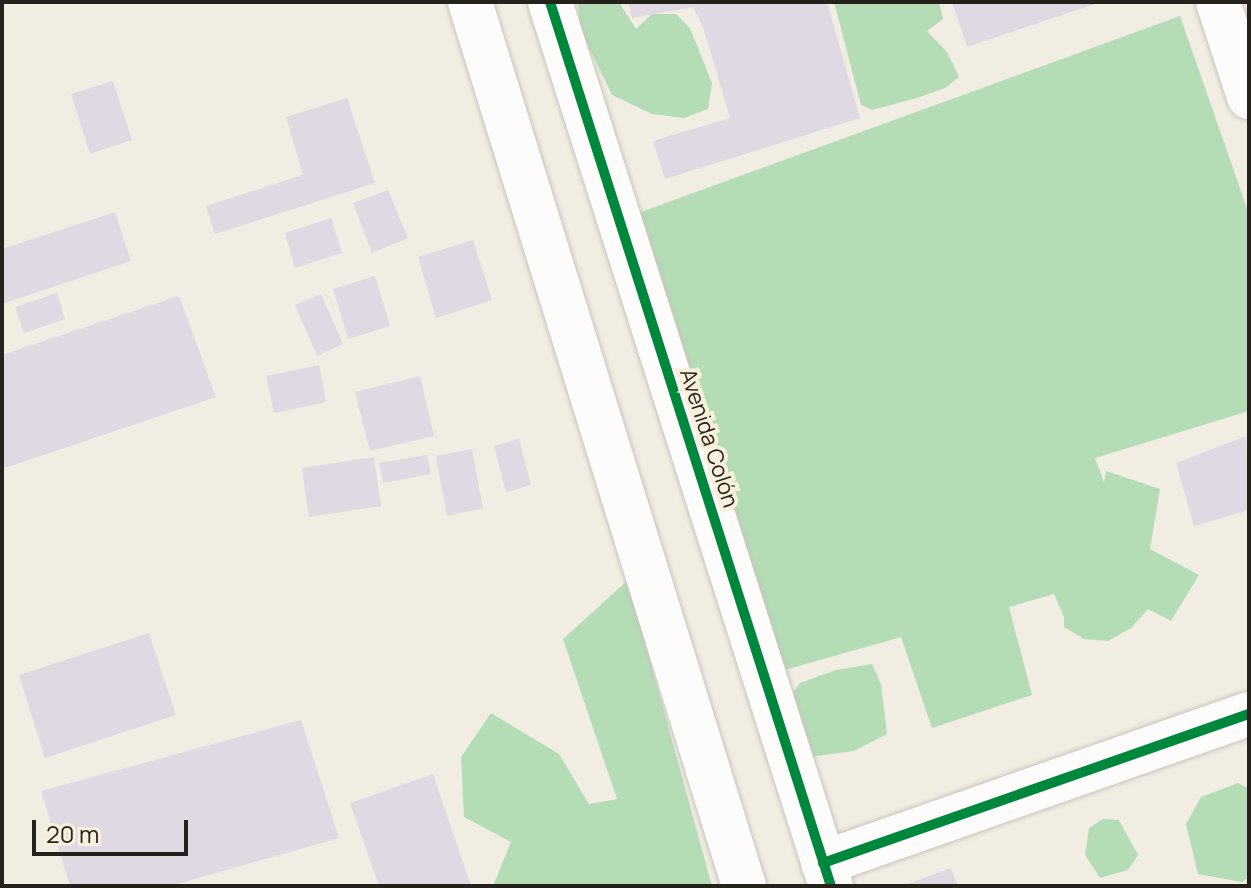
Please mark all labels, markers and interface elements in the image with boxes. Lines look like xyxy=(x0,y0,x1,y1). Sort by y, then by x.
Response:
street label: Avenida Colón xyxy=(674,365,744,511)
scale bar xyxy=(36,804,192,854)
text: 20 m xyxy=(46,817,99,850)

